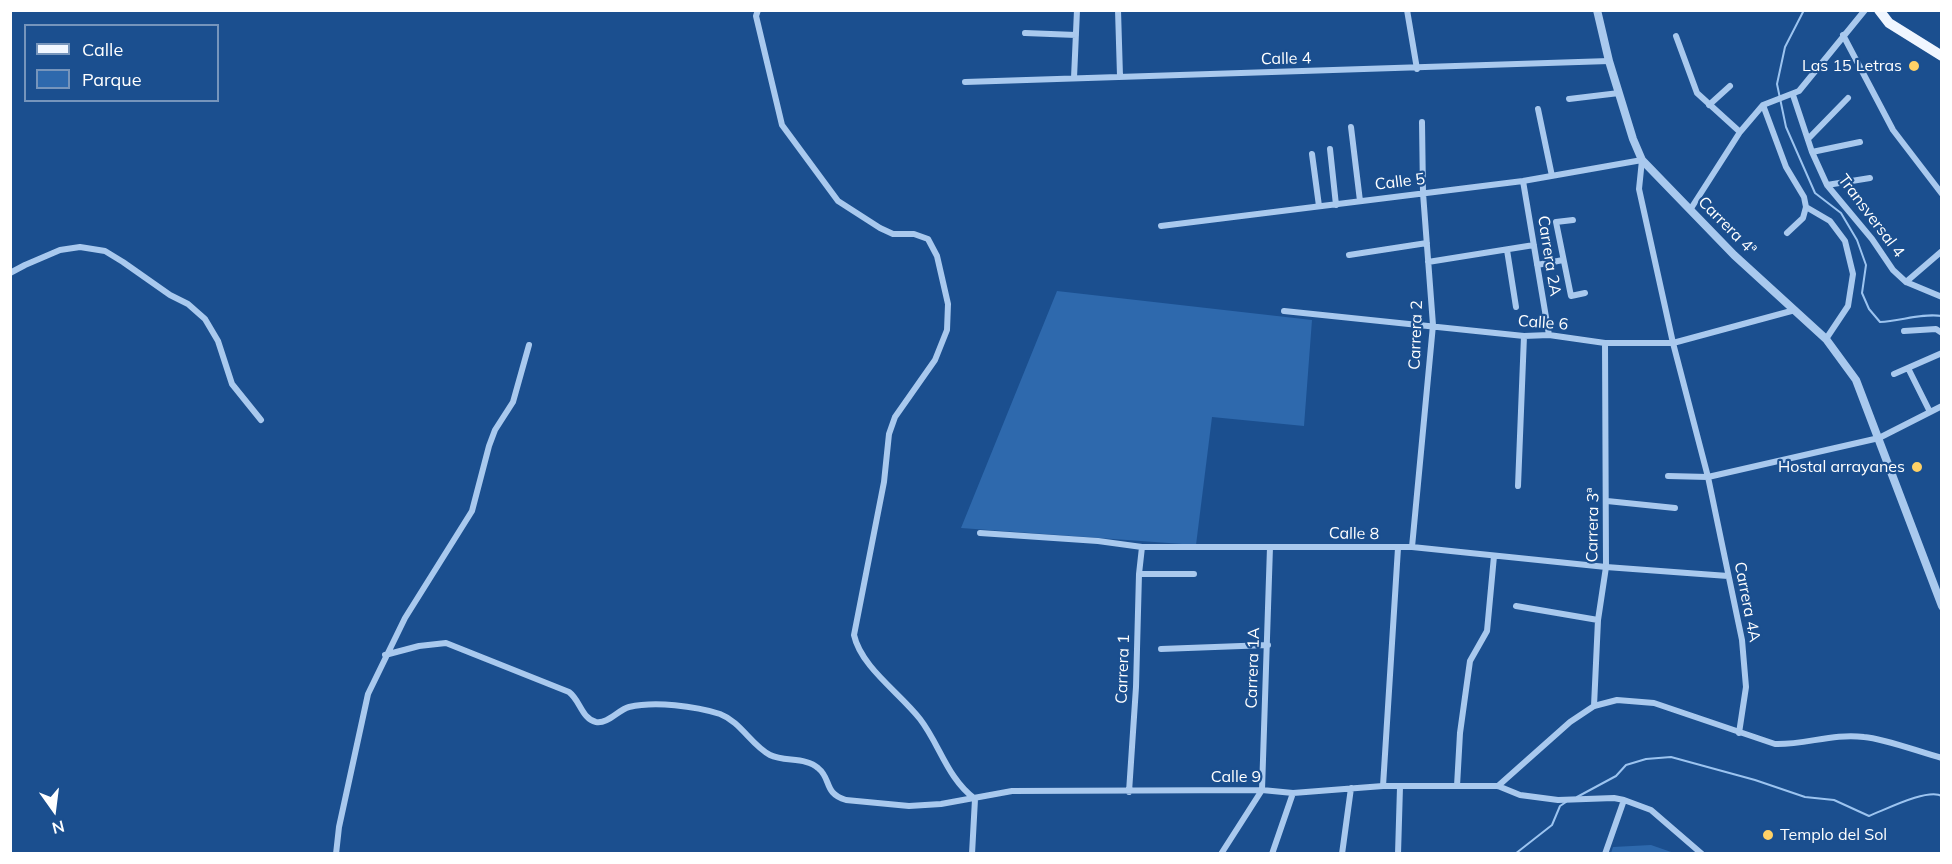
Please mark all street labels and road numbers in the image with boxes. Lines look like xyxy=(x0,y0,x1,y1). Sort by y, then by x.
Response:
street label: Calle 4 xyxy=(1261,49,1311,69)
street label: Calle 5 xyxy=(1374,169,1426,195)
street label: Transversal 4 xyxy=(1834,171,1908,261)
street label: Carrera 4ª xyxy=(1694,193,1760,259)
street label: Carrera 2A xyxy=(1533,214,1565,298)
street label: Carrera 2 xyxy=(1405,300,1427,370)
street label: Calle 6 xyxy=(1517,312,1569,334)
street label: Carrera 3ª xyxy=(1583,487,1603,563)
street label: Calle 8 xyxy=(1329,524,1379,544)
street label: Carrera 4A xyxy=(1730,560,1764,644)
street label: Carrera 1A xyxy=(1242,627,1264,709)
street label: Carrera 1 xyxy=(1112,634,1134,704)
street label: Calle 9 xyxy=(1211,767,1261,787)

